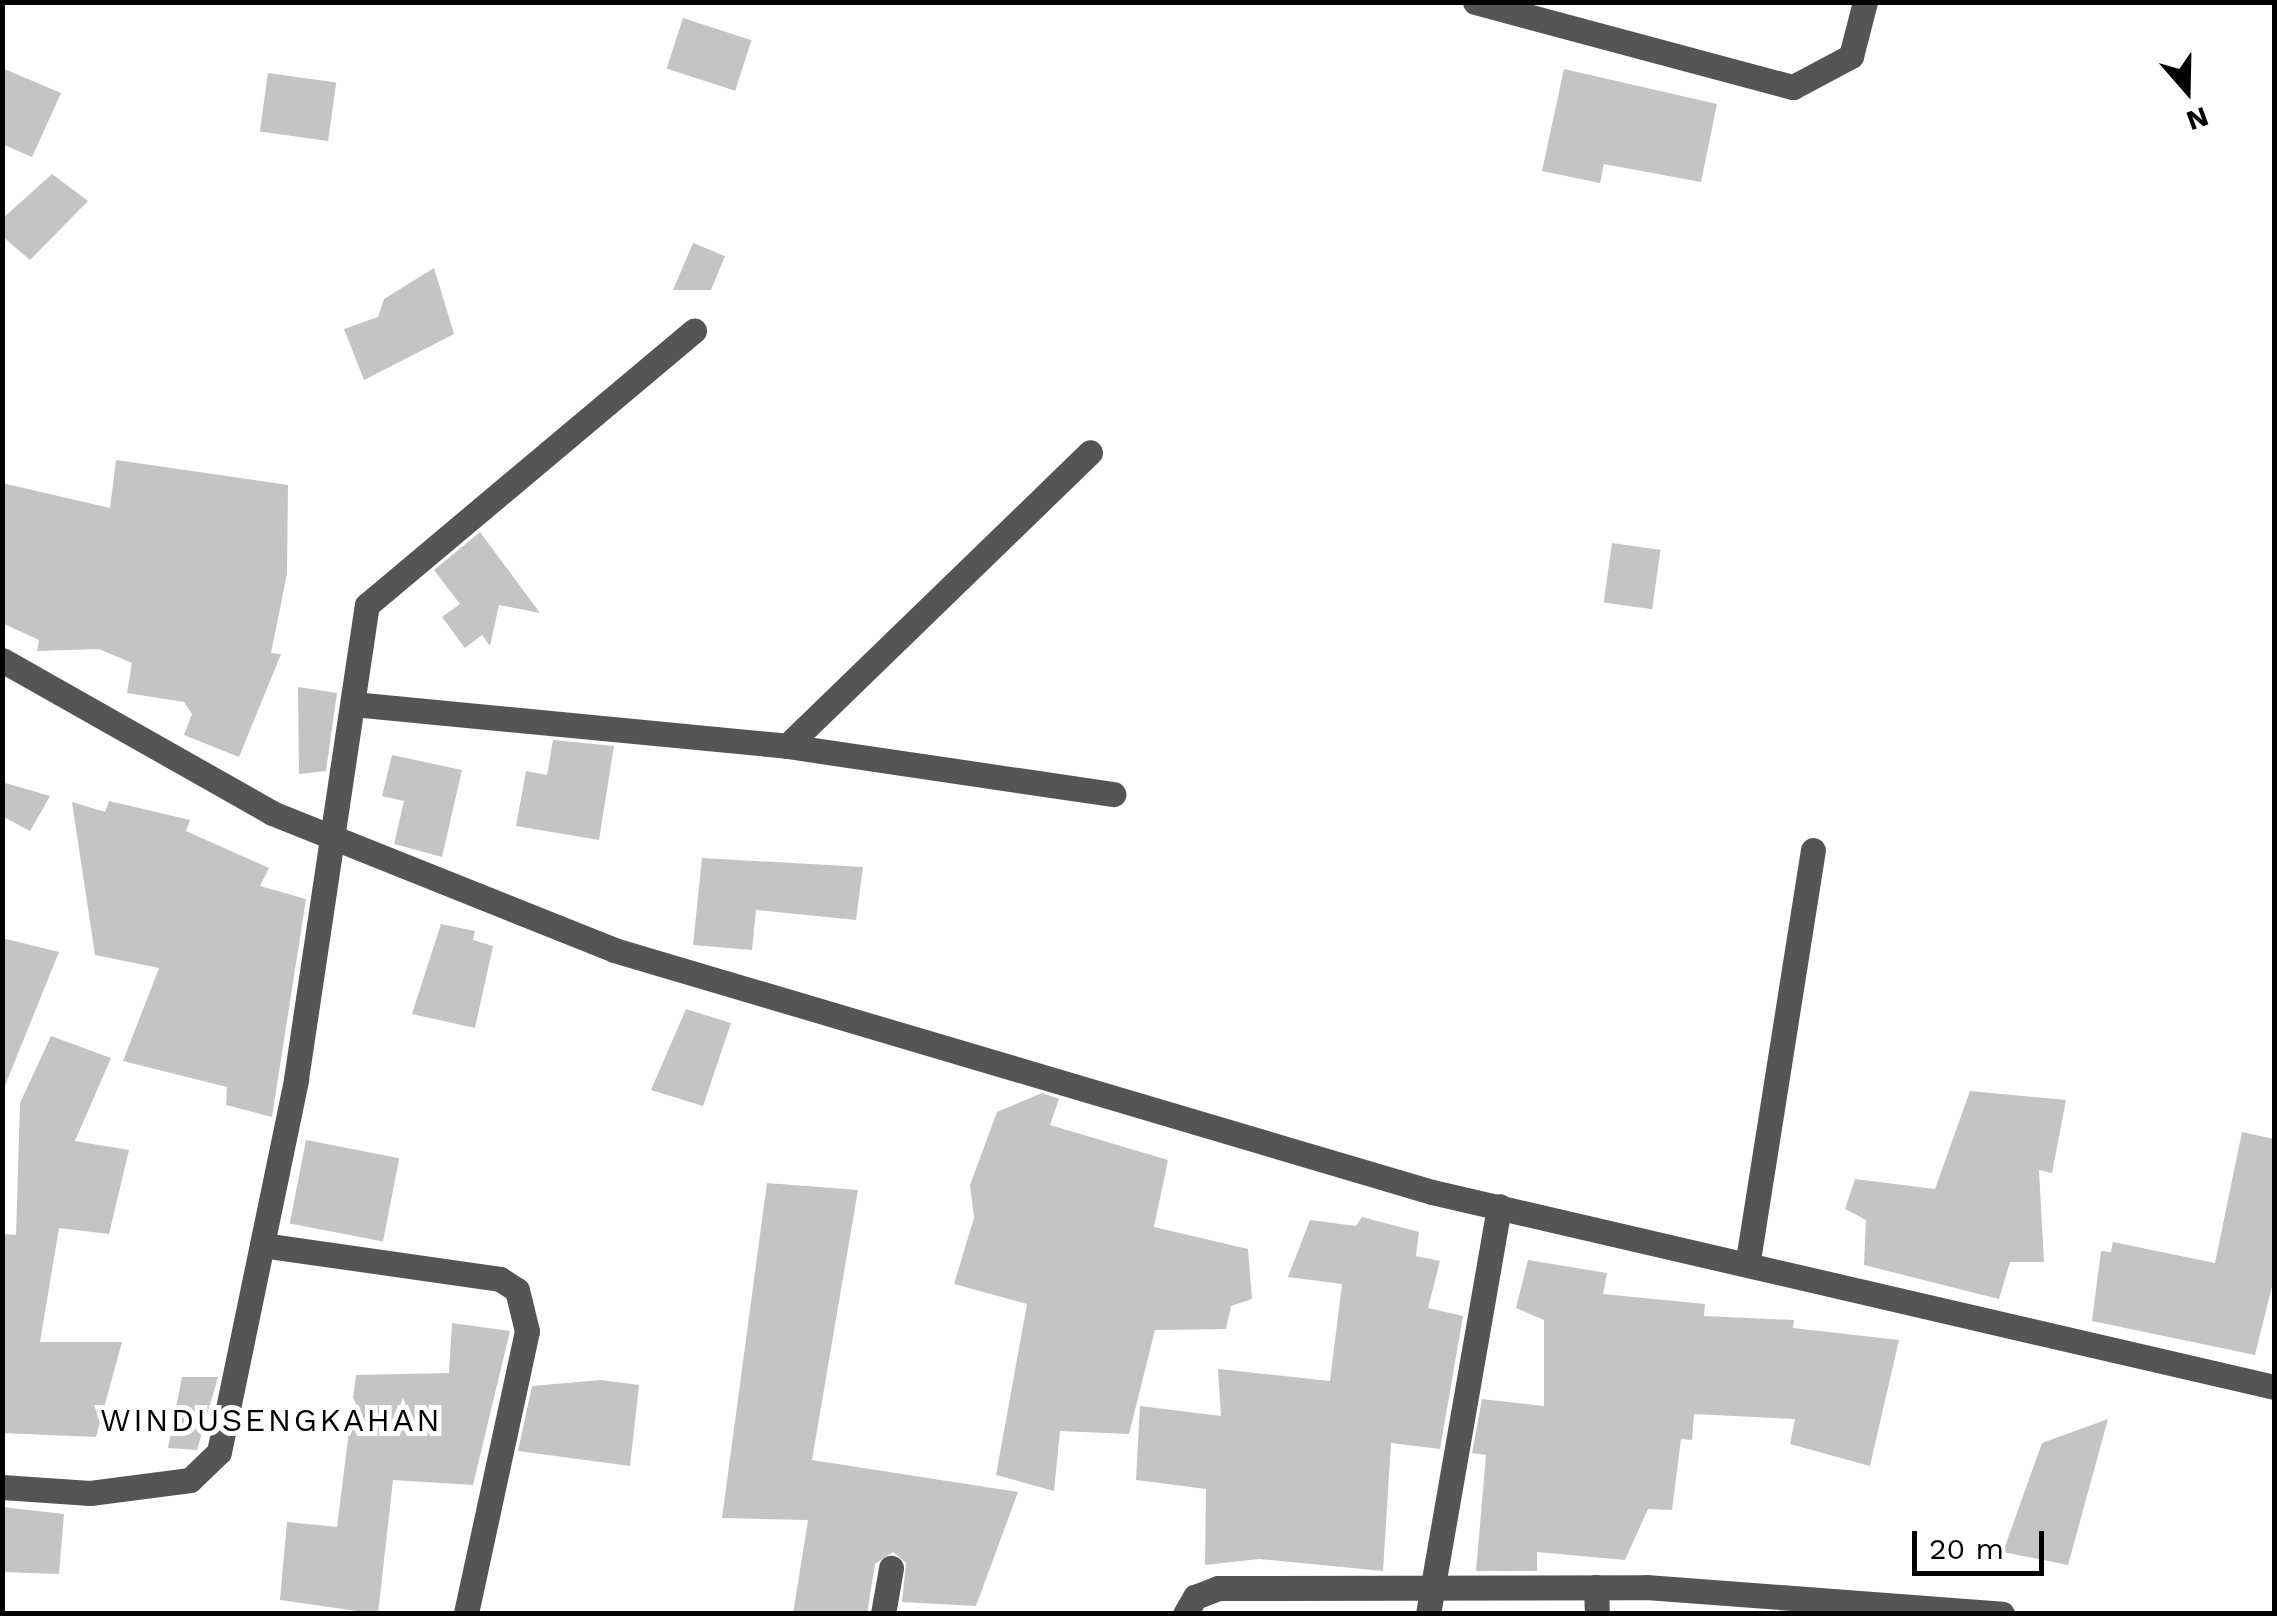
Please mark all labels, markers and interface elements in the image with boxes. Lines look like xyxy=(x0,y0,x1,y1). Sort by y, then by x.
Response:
north arrow xyxy=(2137,40,2237,140)
text: N xyxy=(2182,100,2213,138)
district label: WINDUSENGKAHAN xyxy=(100,1401,442,1439)
scale bar xyxy=(1917,1511,2050,1573)
text: 20 m xyxy=(1929,1531,2004,1566)

